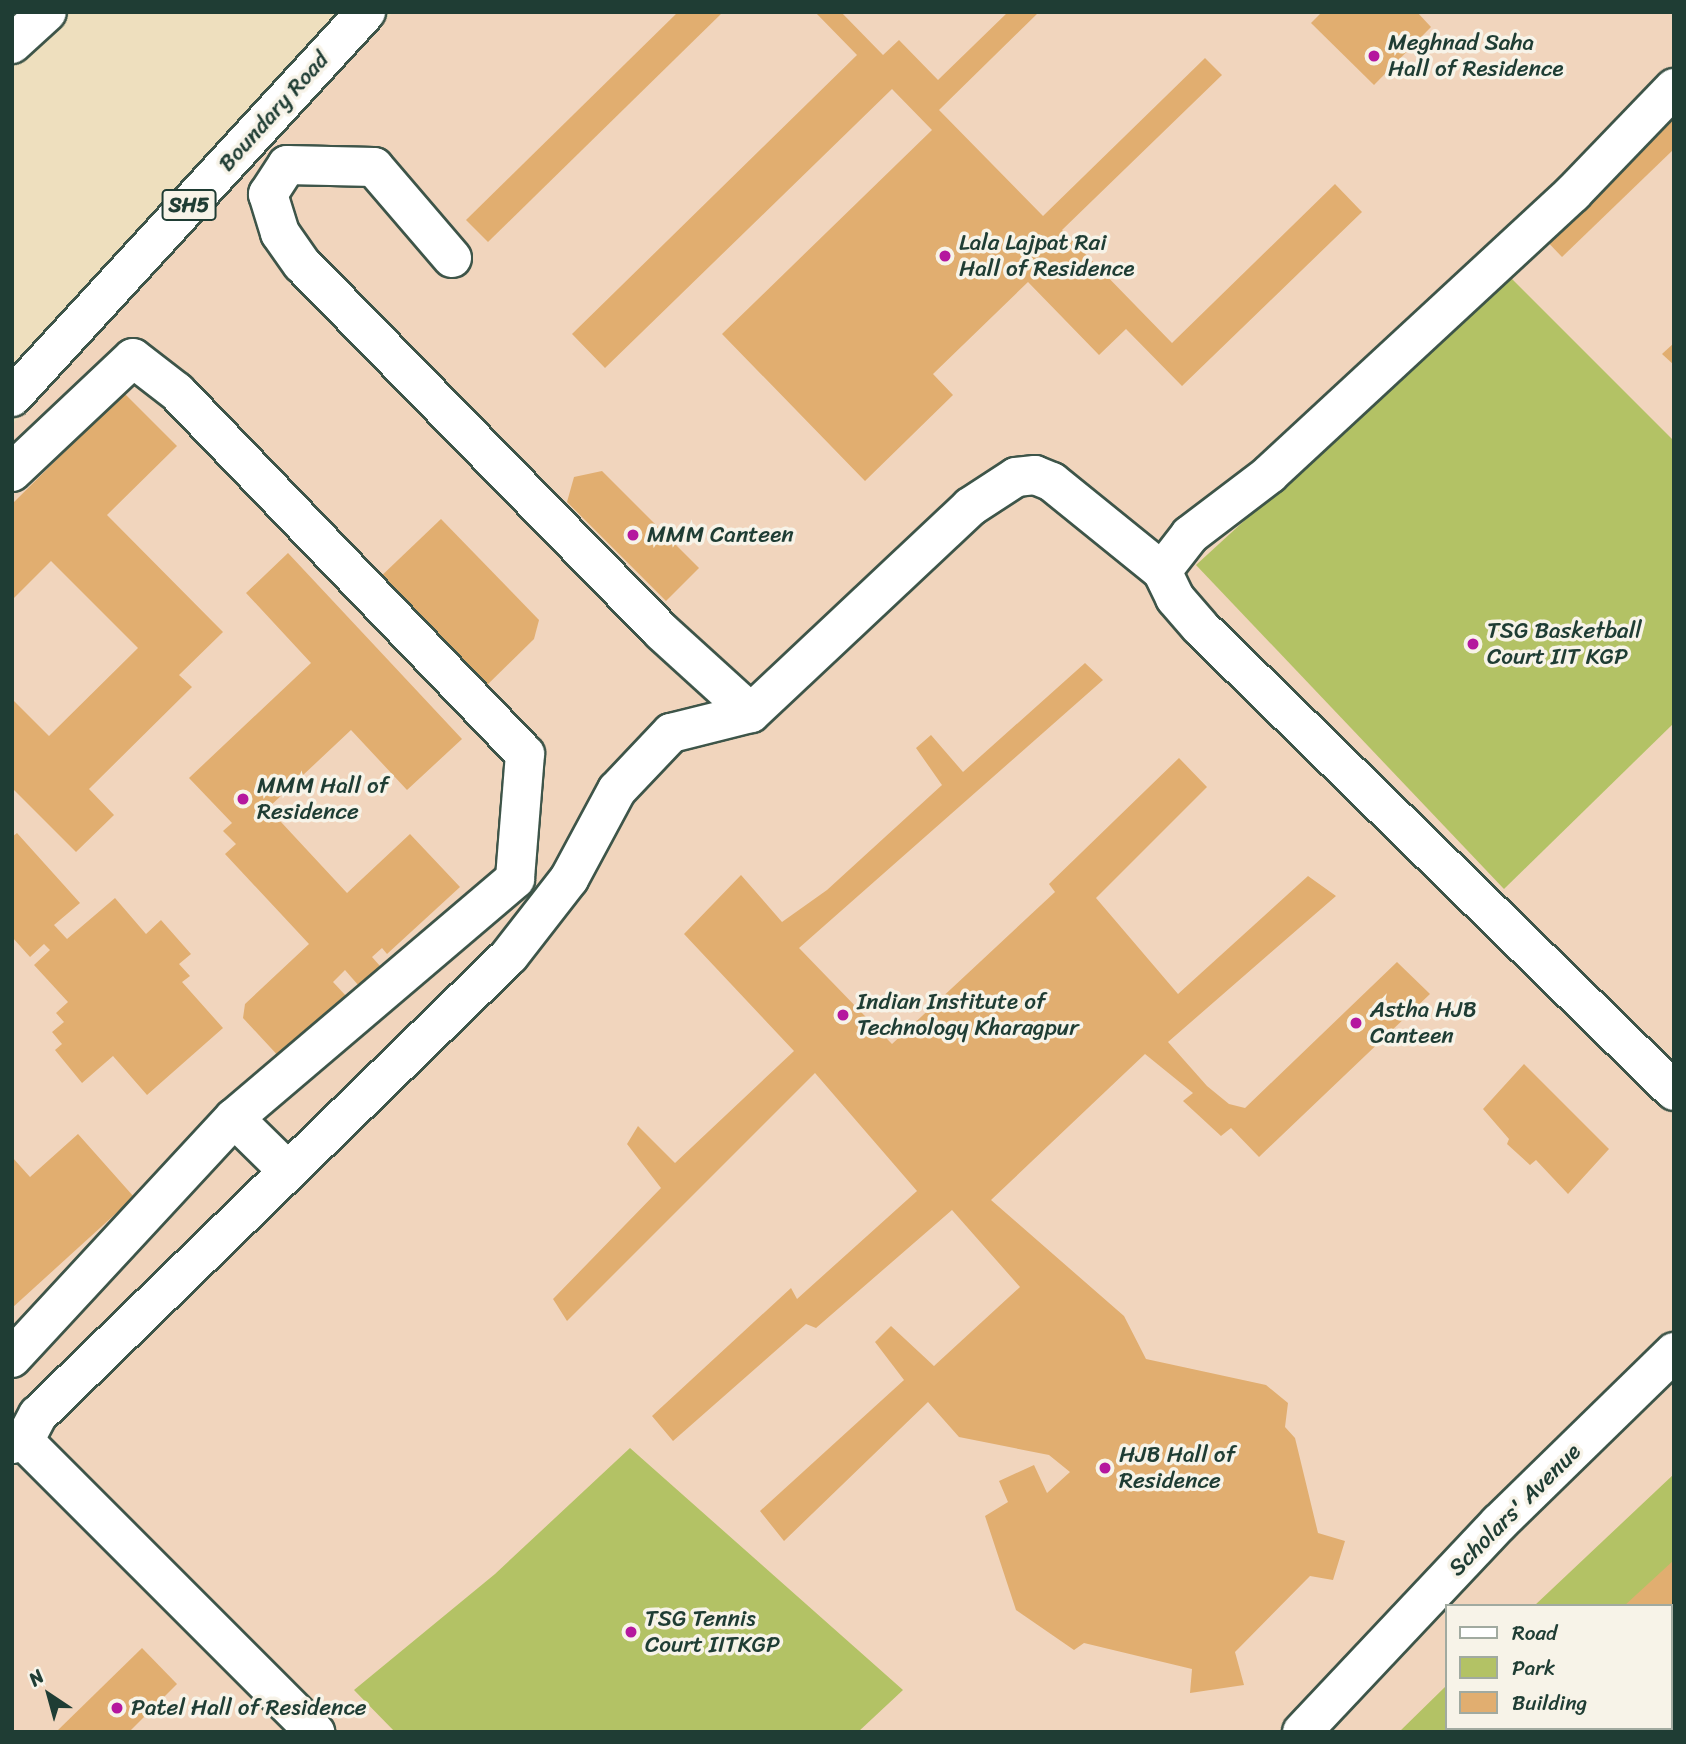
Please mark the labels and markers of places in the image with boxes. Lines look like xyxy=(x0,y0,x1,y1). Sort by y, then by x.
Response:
place label: Meghnad Saha Hall of Residence xyxy=(1388,29,1564,83)
marker: Meghnad Saha Hall of Residence xyxy=(1366,48,1382,64)
place label: Lala Lajpat Rai Hall of Residence xyxy=(959,229,1135,283)
marker: Lala Lajpat Rai Hall of Residence xyxy=(937,248,953,264)
place label: MMM Canteen xyxy=(647,521,794,549)
marker: MMM Canteen xyxy=(625,527,641,543)
place label: TSG Basketball Court IIT KGP xyxy=(1487,617,1642,671)
marker: TSG Basketball Court IIT KGP xyxy=(1465,636,1481,652)
place label: MMM Hall of Residence xyxy=(257,772,389,826)
marker: MMM Hall of Residence xyxy=(235,791,251,807)
place label: Indian Institute of Technology Kharagpur xyxy=(857,988,1079,1042)
place label: Astha HJB Canteen xyxy=(1370,996,1477,1050)
marker: Indian Institute of Technology Kharagpur xyxy=(835,1007,851,1023)
marker: Astha HJB Canteen xyxy=(1348,1015,1364,1031)
place label: HJB Hall of Residence xyxy=(1119,1441,1236,1495)
marker: HJB Hall of Residence xyxy=(1097,1460,1113,1476)
place label: TSG Tennis Court IITKGP xyxy=(645,1605,780,1659)
marker: TSG Tennis Court IITKGP xyxy=(623,1624,639,1640)
place label: Patel Hall of Residence xyxy=(131,1694,367,1722)
marker: Patel Hall of Residence xyxy=(109,1700,125,1716)

